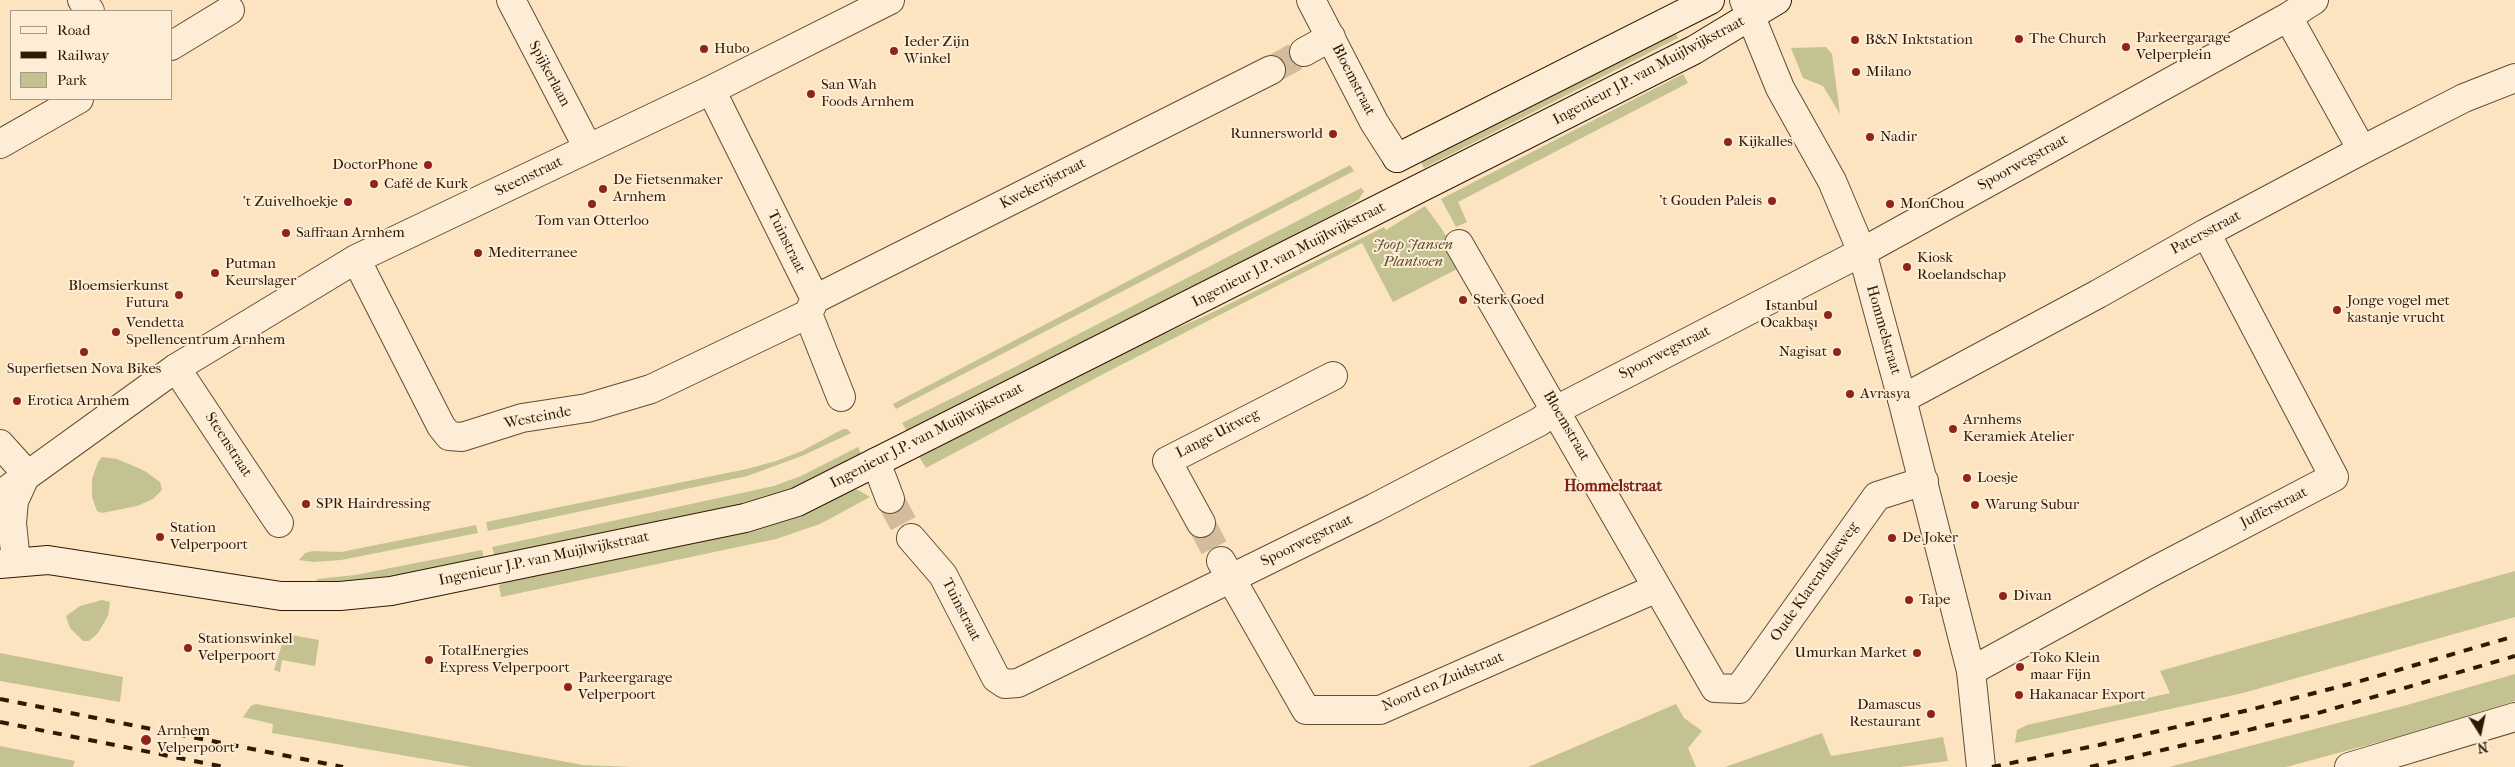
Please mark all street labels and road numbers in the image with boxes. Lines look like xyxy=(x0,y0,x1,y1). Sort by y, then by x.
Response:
street label: Ingenieur J.P. van Muijlwijkstraat xyxy=(1550,13,1748,129)
street label: Spijkerlaan xyxy=(524,38,574,110)
street label: Bloemstraat xyxy=(1327,41,1379,119)
street label: Spoorwegstraat xyxy=(1975,131,2071,195)
street label: Steenstraat xyxy=(492,153,566,201)
street label: Kwekerijstraat xyxy=(997,155,1089,213)
street label: Ingenieur J.P. van Muijlwijkstraat xyxy=(1189,198,1389,312)
street label: Patersstraat xyxy=(2168,207,2244,259)
street label: Tuinstraat xyxy=(763,208,809,276)
street label: Hommelstraat xyxy=(1862,283,1904,377)
street label: Spoorwegstraat xyxy=(1616,322,1714,384)
street label: Ingenieur J.P. van Muijlwijkstraat xyxy=(827,379,1027,493)
street label: Bloemstraat xyxy=(1539,388,1593,464)
street label: Westeinde xyxy=(503,403,573,433)
street label: Lange Uitweg xyxy=(1173,405,1263,463)
street label: Steenstraat xyxy=(201,409,255,481)
street label: Jufferstraat xyxy=(2237,483,2311,533)
street label: Spoorwegstraat xyxy=(1258,511,1356,571)
street label: Oude Klarendalseweg xyxy=(1767,519,1863,645)
street label: Ingenieur J.P. van Muijlwijkstraat xyxy=(437,528,651,590)
street label: Tuinstraat xyxy=(938,576,984,644)
street label: Noord en Zuidstraat xyxy=(1379,648,1507,716)

